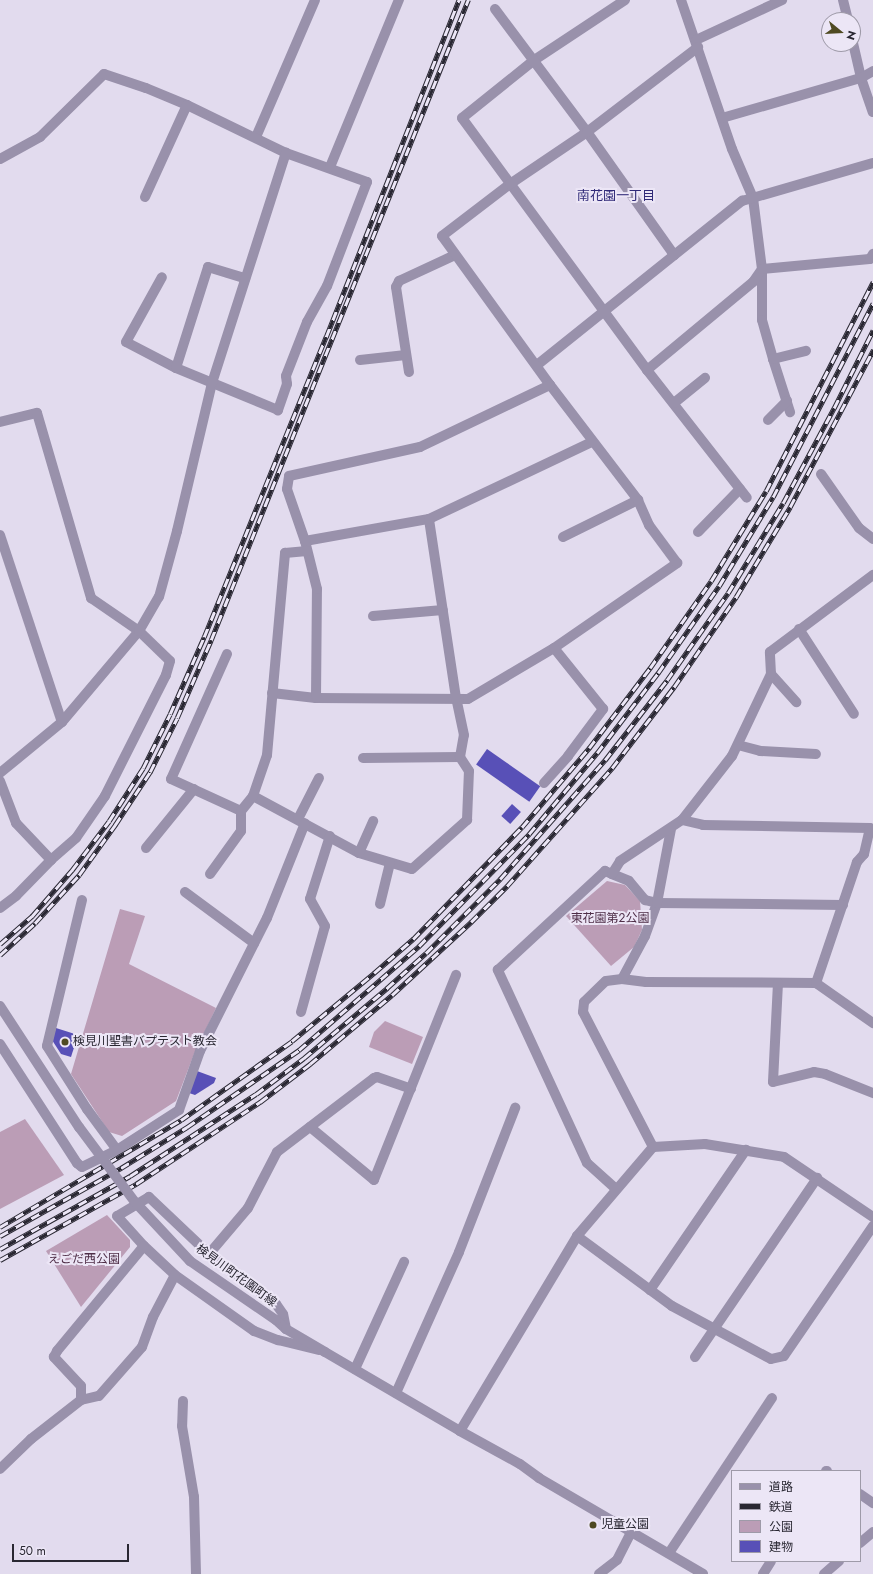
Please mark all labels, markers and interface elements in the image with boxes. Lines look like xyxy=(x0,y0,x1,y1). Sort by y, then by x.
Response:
north arrow xyxy=(821,12,861,52)
text: N xyxy=(843,29,860,42)
district label: 南花園一丁目 xyxy=(577,188,655,204)
park label: 東花園第2公園 xyxy=(571,912,649,926)
place label: 検見川聖書バプテスト教会 xyxy=(73,1035,217,1049)
marker: 検見川聖書バプテスト教会 xyxy=(60,1037,70,1047)
street label: 検見川町花園町線 xyxy=(193,1242,279,1310)
park label: えごだ西公園 xyxy=(48,1253,120,1267)
legend xyxy=(731,1470,861,1562)
text: 道路 xyxy=(769,1478,793,1496)
text: 鉄道 xyxy=(769,1498,793,1516)
place label: 児童公園 xyxy=(601,1518,649,1532)
text: 公園 xyxy=(769,1518,793,1536)
marker: 児童公園 xyxy=(588,1520,598,1530)
scale bar xyxy=(14,1536,131,1562)
text: 建物 xyxy=(769,1538,793,1556)
text: 50 m xyxy=(19,1542,46,1560)

